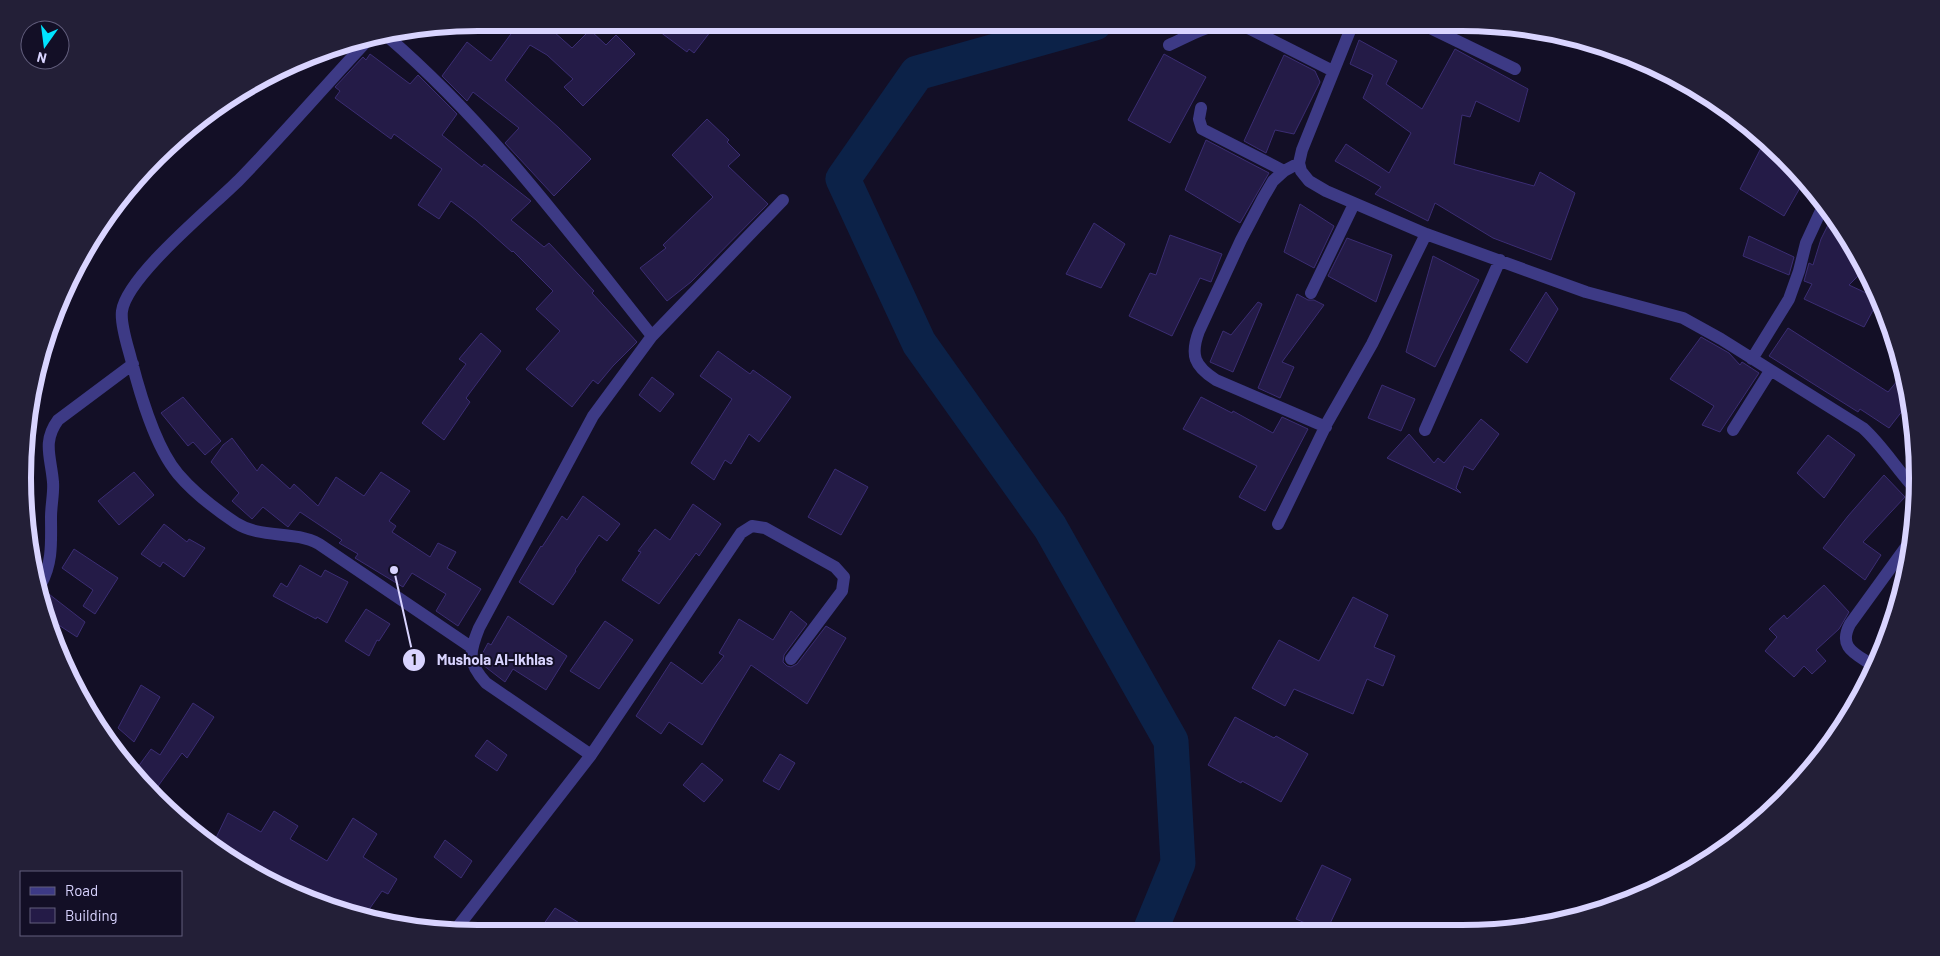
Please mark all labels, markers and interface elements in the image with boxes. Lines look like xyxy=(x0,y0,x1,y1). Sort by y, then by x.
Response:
north arrow xyxy=(20,20,70,70)
text: N xyxy=(35,49,48,67)
callout: Mushola Al-Ikhlas xyxy=(402,645,564,675)
text: 1 xyxy=(411,650,417,668)
text: Mushola Al-Ikhlas xyxy=(437,650,554,668)
legend xyxy=(20,871,182,936)
text: Road xyxy=(65,881,98,899)
text: Building xyxy=(65,906,118,924)

